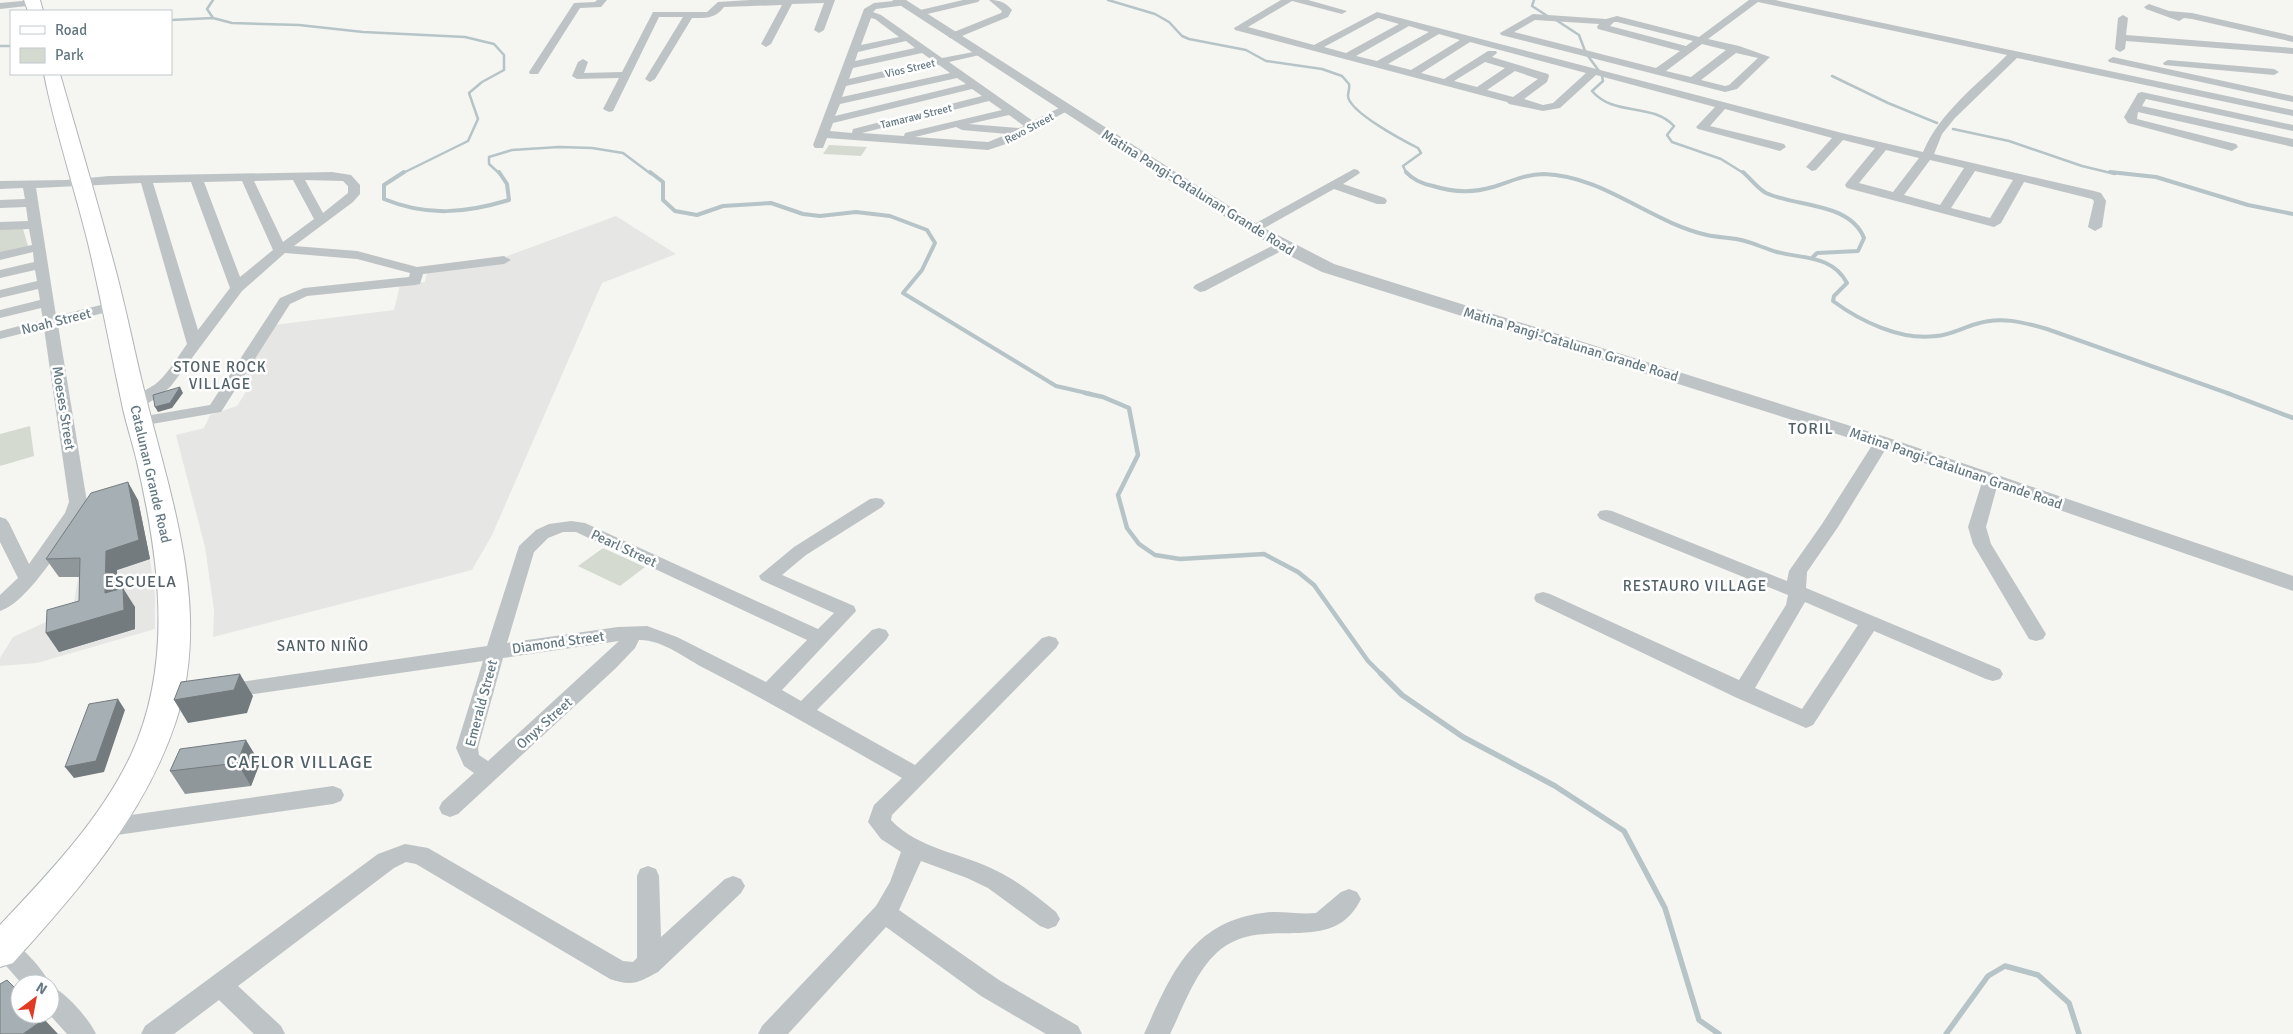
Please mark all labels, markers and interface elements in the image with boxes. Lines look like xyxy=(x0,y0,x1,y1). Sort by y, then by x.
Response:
legend xyxy=(10,10,172,75)
text: Road xyxy=(55,21,87,39)
text: Park xyxy=(55,46,84,64)
street label: Vios Street xyxy=(884,56,937,81)
street label: Tamaraw Street xyxy=(879,101,953,132)
street label: Revo Street xyxy=(1003,110,1056,147)
street label: Matina Pangi-Catalunan Grande Road xyxy=(1098,126,1297,259)
street label: Matina Pangi-Catalunan Grande Road xyxy=(1461,304,1680,385)
street label: Noah Street xyxy=(20,305,93,338)
district label: STONE ROCK VILLAGE xyxy=(173,358,267,393)
street label: Moeses Street xyxy=(49,365,79,451)
street label: Catalunan Grande Road xyxy=(126,404,175,545)
district label: TORIL xyxy=(1788,419,1834,439)
street label: Matina Pangi-Catalunan Grande Road xyxy=(1847,424,2064,513)
street label: Pearl Street xyxy=(588,526,659,571)
district label: ESCUELA xyxy=(105,572,177,592)
district label: RESTAURO VILLAGE xyxy=(1623,577,1767,595)
street label: Diamond Street xyxy=(511,628,605,657)
district label: SANTO NIÑO xyxy=(277,636,369,655)
street label: Emerald Street xyxy=(462,658,501,748)
street label: Onyx Street xyxy=(513,694,576,753)
district label: CAFLOR VILLAGE xyxy=(226,751,374,773)
north arrow xyxy=(10,974,60,1024)
text: N xyxy=(33,979,50,998)

